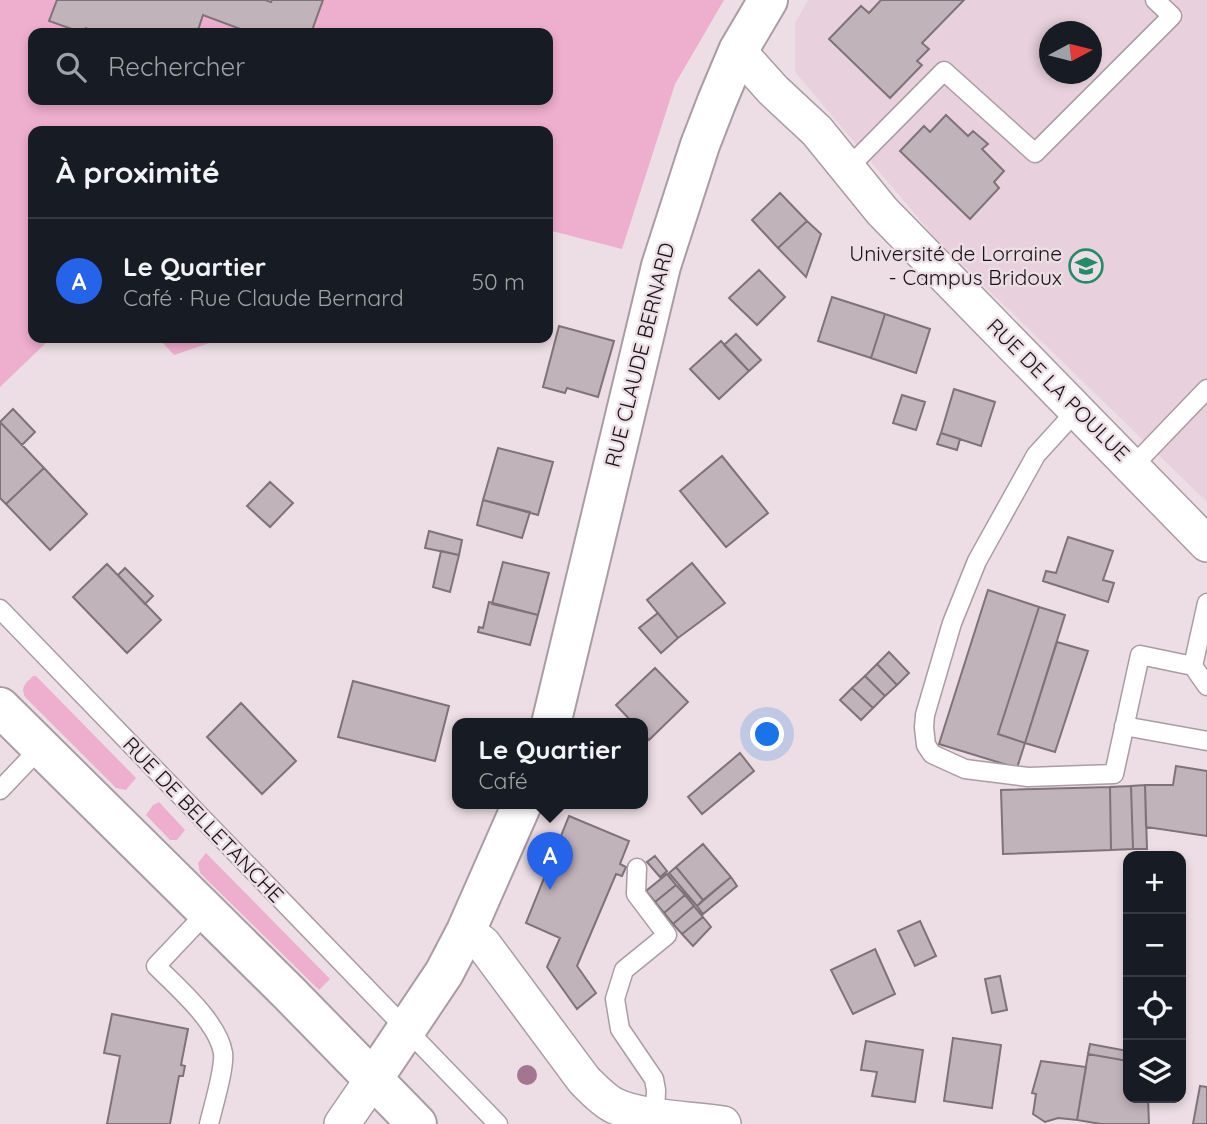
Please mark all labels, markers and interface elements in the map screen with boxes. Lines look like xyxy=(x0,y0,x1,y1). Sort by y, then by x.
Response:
north arrow xyxy=(1039,21,1102,84)
search box xyxy=(28,28,553,105)
icon: search xyxy=(52,48,90,86)
text: Rechercher xyxy=(108,50,245,83)
text: À proximité xyxy=(56,153,220,191)
street label: RUE CLAUDE BERNARD xyxy=(599,240,680,470)
place label: Université de Lorraine - Campus Bridoux xyxy=(849,240,1062,290)
school or university icon: Université de Lorraine - Campus Bridoux xyxy=(1067,247,1105,285)
text: Le Quartier xyxy=(123,250,266,283)
text: A xyxy=(72,267,86,296)
text: 50 m xyxy=(472,267,525,296)
text: Café · Rue Claude Bernard xyxy=(123,283,404,312)
street label: RUE DE LA POULUE xyxy=(982,313,1135,466)
your location xyxy=(750,717,784,751)
popup xyxy=(452,718,648,809)
street label: RUE DE BELLETANCHE xyxy=(118,731,290,908)
text: Le Quartier xyxy=(478,733,622,766)
text: Café xyxy=(478,766,528,795)
pin: A xyxy=(527,832,573,890)
map controls xyxy=(1123,851,1186,1103)
button: + xyxy=(1123,851,1186,914)
button: − xyxy=(1123,914,1186,977)
button: locate xyxy=(1123,977,1186,1040)
button: layers xyxy=(1123,1040,1186,1103)

